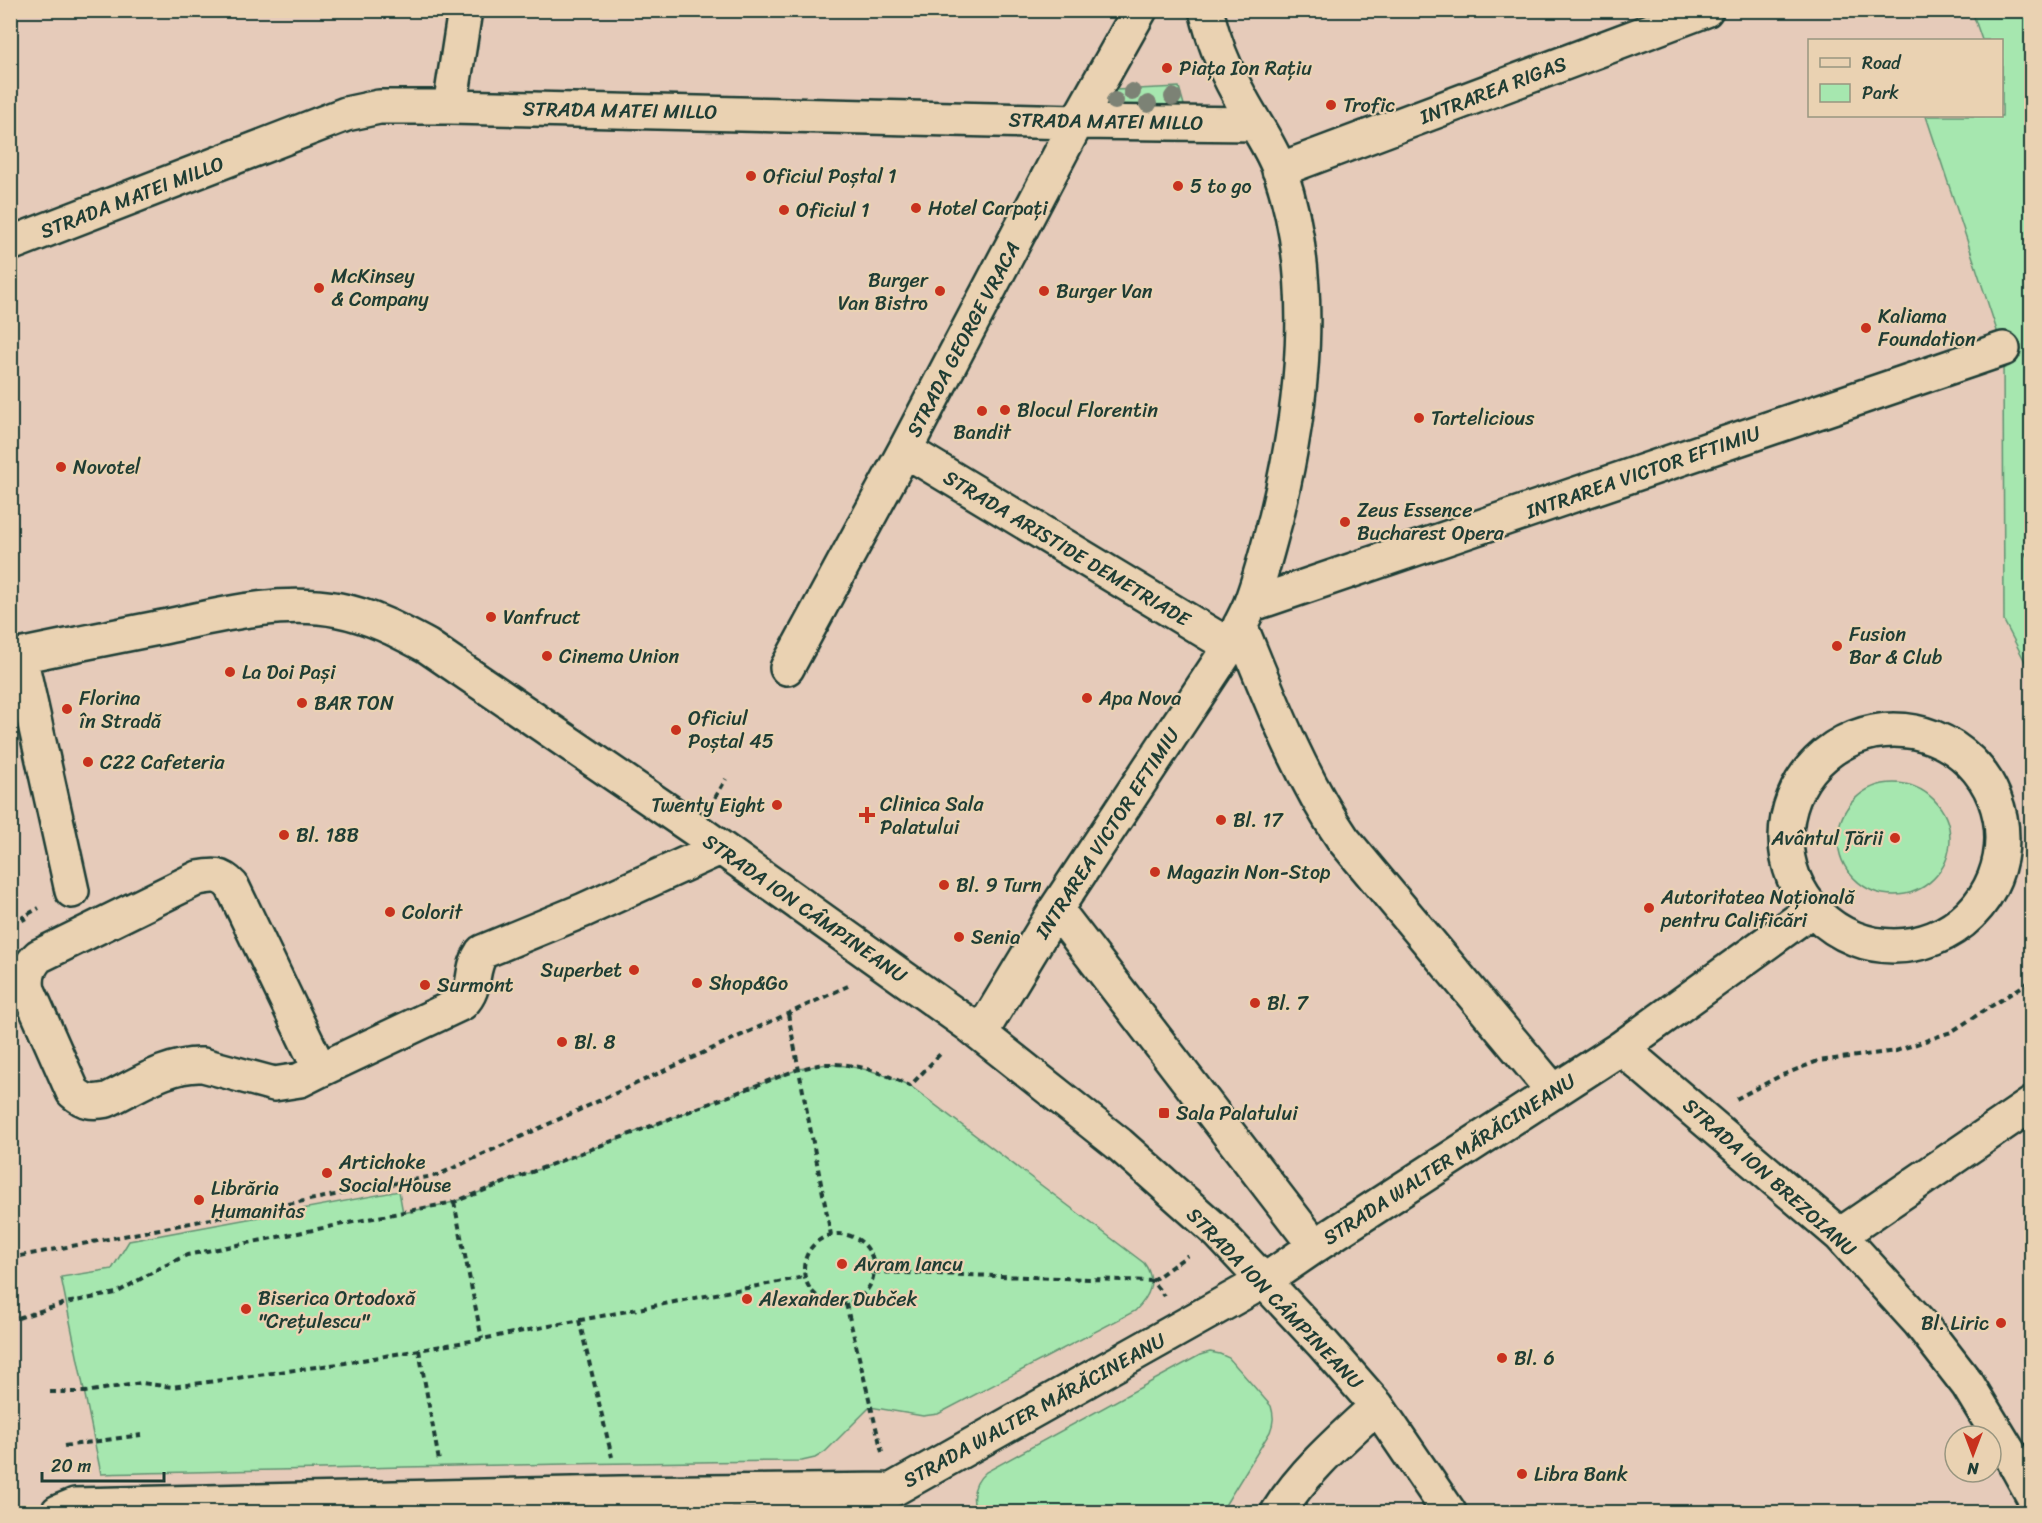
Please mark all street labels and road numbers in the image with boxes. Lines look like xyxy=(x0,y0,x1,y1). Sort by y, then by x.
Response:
street label: INTRAREA RIGAS xyxy=(1414,46,1572,135)
street label: STRADA MATEI MILLO xyxy=(522,91,718,130)
street label: STRADA MATEI MILLO xyxy=(1008,102,1204,141)
street label: STRADA MATEI MILLO xyxy=(35,146,229,249)
street label: STRADA GEORGE VRACA xyxy=(897,235,1030,444)
street label: INTRAREA VICTOR EFTIMIU xyxy=(1520,416,1766,529)
street label: STRADA ARISTIDE DEMETRIADE xyxy=(936,461,1199,637)
street label: INTRAREA VICTOR EFTIMIU xyxy=(1025,720,1190,947)
street label: STRADA ION CÂMPINEANU xyxy=(695,824,915,993)
street label: STRADA WALTER MĂRĂCINEANU xyxy=(1316,1064,1584,1255)
street label: STRADA ION BREZOIANU xyxy=(1674,1089,1865,1266)
street label: STRADA ION CÂMPINEANU xyxy=(1178,1199,1372,1398)
street label: STRADA WALTER MĂRĂCINEANU xyxy=(896,1323,1173,1498)

